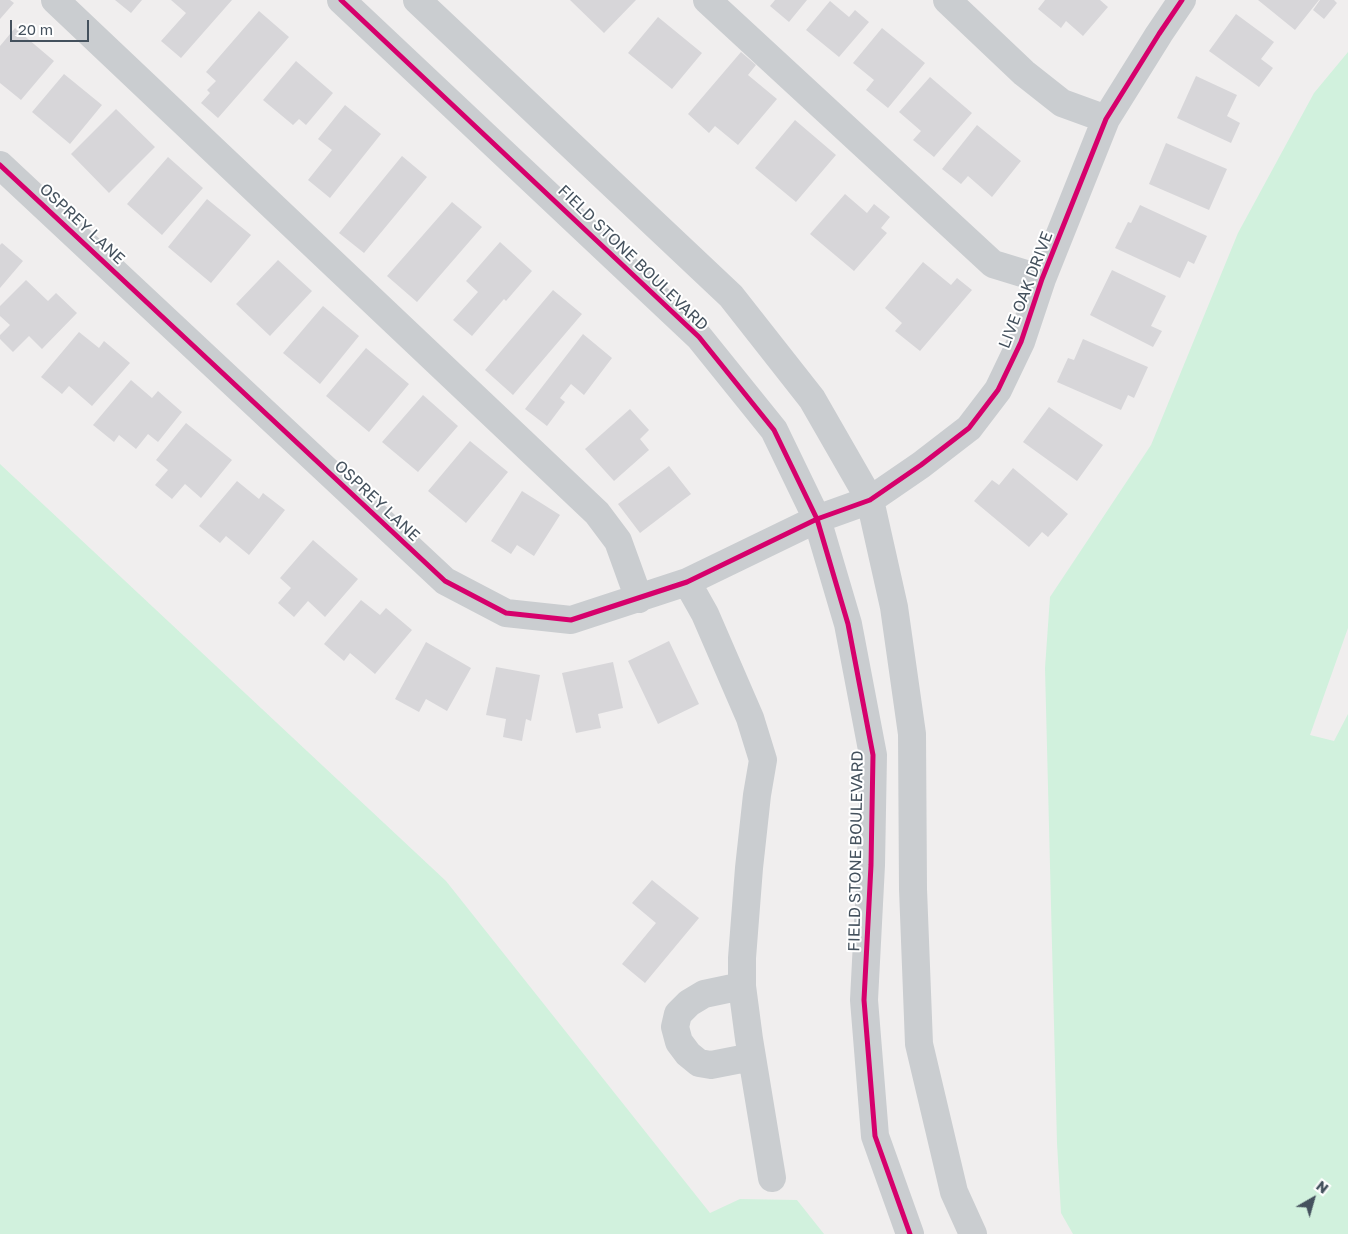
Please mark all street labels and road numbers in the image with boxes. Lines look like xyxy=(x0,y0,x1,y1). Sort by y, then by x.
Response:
street label: OSPREY LANE xyxy=(35,180,129,268)
street label: FIELD STONE BOULEVARD xyxy=(554,181,712,335)
street label: LIVE OAK DRIVE xyxy=(995,229,1057,351)
street label: OSPREY LANE xyxy=(330,457,424,545)
street label: FIELD STONE BOULEVARD xyxy=(845,750,867,952)

